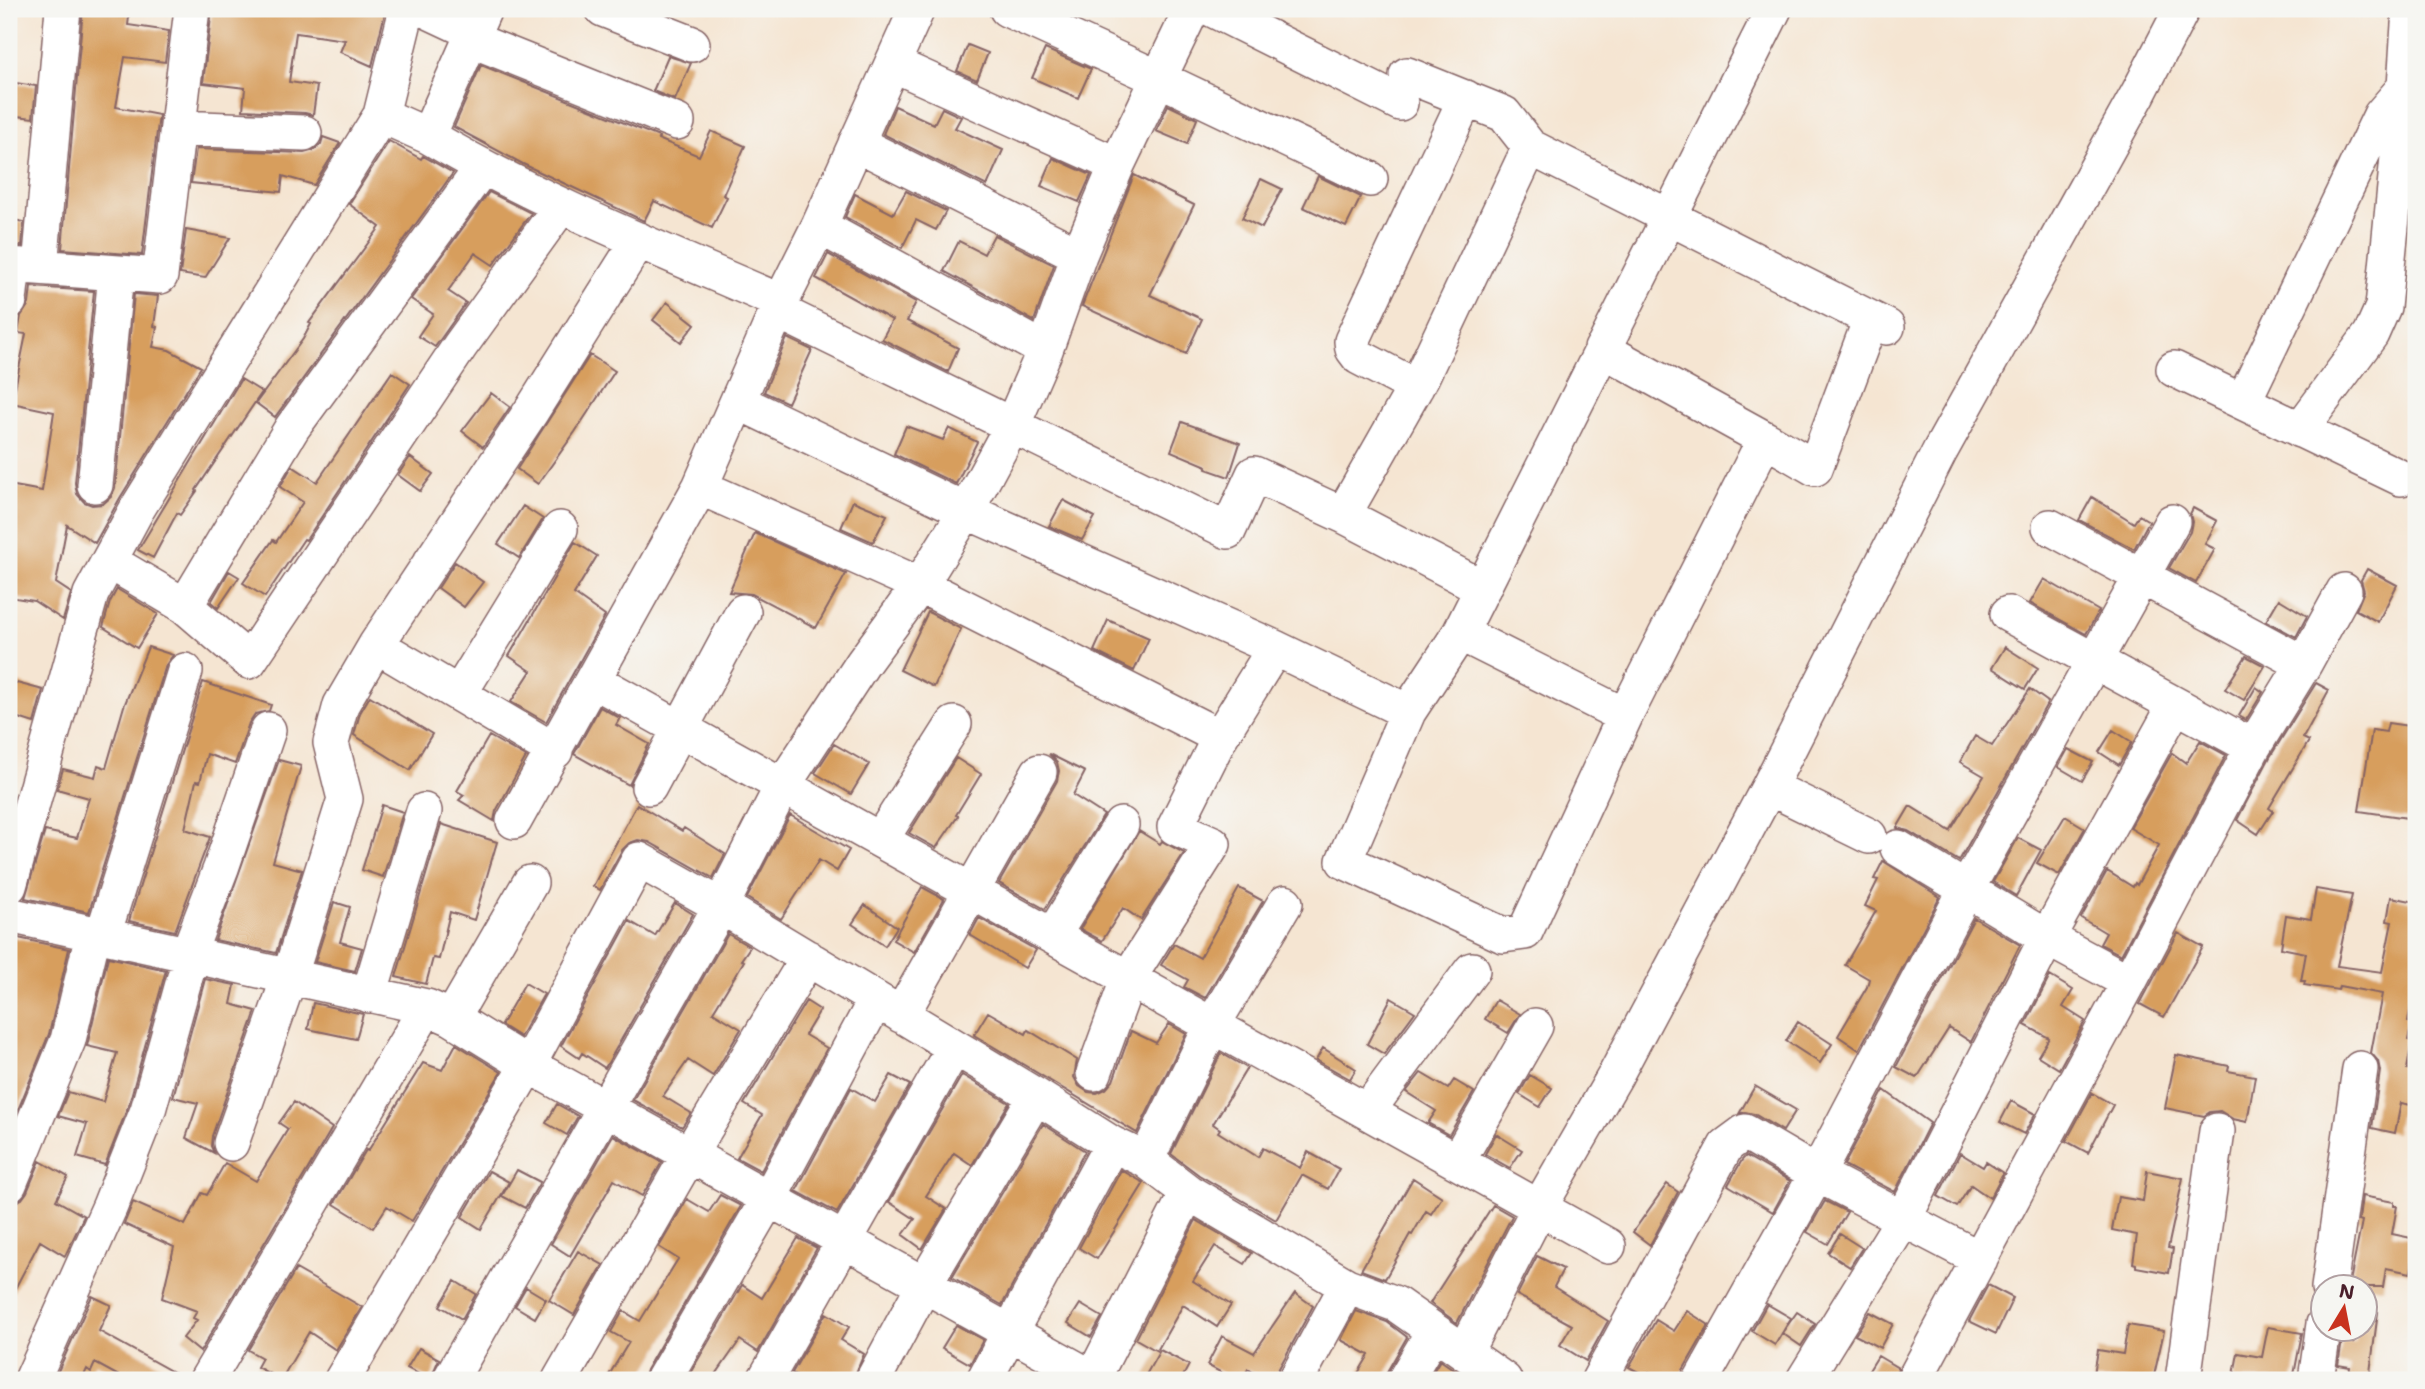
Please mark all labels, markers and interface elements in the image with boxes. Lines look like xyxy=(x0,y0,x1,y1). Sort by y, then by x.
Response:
north arrow xyxy=(2310,1274,2380,1344)
text: N xyxy=(2337,1278,2356,1305)

